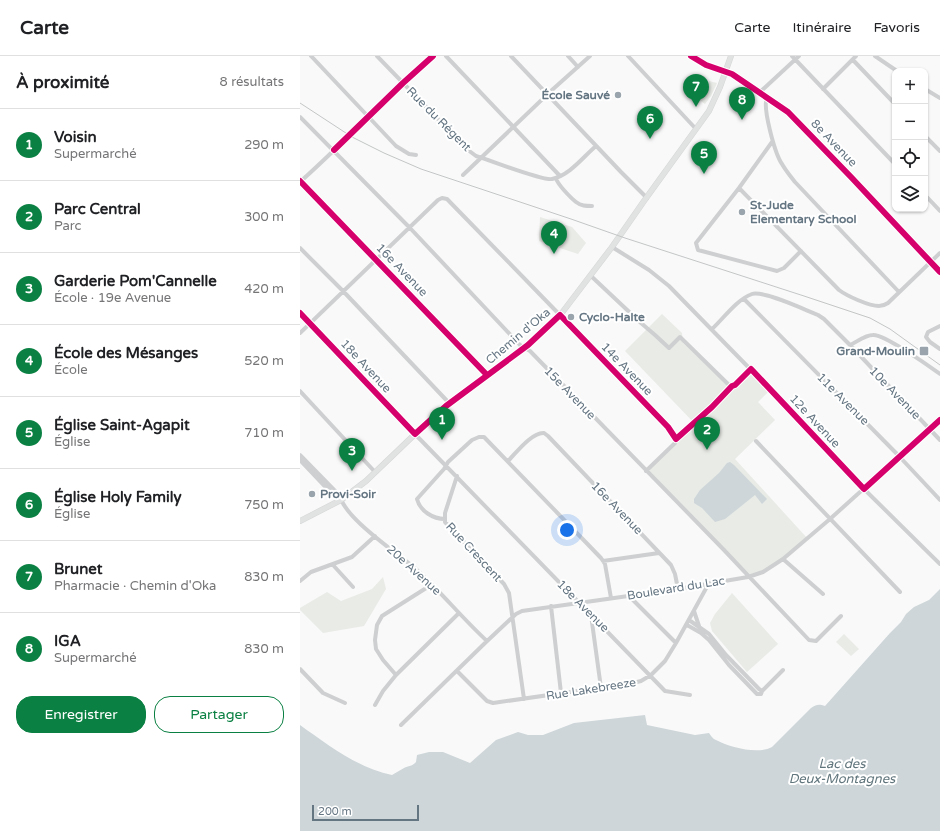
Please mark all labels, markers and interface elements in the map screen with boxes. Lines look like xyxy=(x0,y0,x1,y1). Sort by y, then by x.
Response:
text: Carte xyxy=(20,17,69,39)
text: Carte xyxy=(734,19,770,36)
text: Itinéraire xyxy=(792,19,851,36)
text: Favoris xyxy=(873,19,920,36)
map controls xyxy=(892,68,928,212)
button: + xyxy=(892,68,928,104)
text: À proximité xyxy=(16,72,109,93)
text: 8 résultats xyxy=(220,74,284,90)
pin: 7 xyxy=(683,74,709,107)
street label: Rue du Régent xyxy=(404,84,474,154)
pin: 8 xyxy=(729,87,755,120)
place label: École Sauvé xyxy=(542,88,610,102)
marker: École Sauvé xyxy=(613,90,623,100)
button: − xyxy=(892,104,928,140)
pin: 6 xyxy=(637,106,663,139)
street label: 8e Avenue xyxy=(808,116,860,170)
text: Voisin xyxy=(54,128,97,146)
text: 1 xyxy=(25,137,33,153)
text: 290 m xyxy=(244,137,284,153)
button: locate xyxy=(892,140,928,176)
pin: 5 xyxy=(691,141,717,174)
text: Supermarché xyxy=(54,146,137,162)
button: layers xyxy=(892,176,928,212)
place label: St-Jude Elementary School xyxy=(750,198,857,227)
text: Parc Central xyxy=(54,200,141,218)
marker: St-Jude Elementary School xyxy=(737,207,747,217)
text: 2 xyxy=(25,209,33,225)
text: 300 m xyxy=(244,209,284,225)
text: Parc xyxy=(54,218,81,234)
pin: 4 xyxy=(541,221,567,254)
street label: 16e Avenue xyxy=(373,241,431,299)
text: Garderie Pom'Cannelle xyxy=(54,272,217,290)
text: 3 xyxy=(25,281,33,297)
text: 420 m xyxy=(244,281,284,297)
text: École · 19e Avenue xyxy=(54,290,171,306)
street label: Chemin d'Oka xyxy=(483,305,553,367)
place label: Cyclo-Halte xyxy=(579,310,645,325)
marker: Cyclo-Halte xyxy=(566,312,576,322)
street label: 18e Avenue xyxy=(338,336,394,396)
street label: 14e Avenue xyxy=(598,340,656,398)
text: École des Mésanges xyxy=(54,344,198,362)
place label: Grand-Moulin xyxy=(836,344,915,358)
marker: Grand-Moulin xyxy=(918,345,930,357)
text: 4 xyxy=(25,353,33,369)
text: 520 m xyxy=(244,353,284,369)
text: École xyxy=(54,362,88,378)
street label: 15e Avenue xyxy=(541,364,599,422)
street label: 10e Avenue xyxy=(866,364,924,422)
street label: 11e Avenue xyxy=(814,370,872,428)
street label: 12e Avenue xyxy=(787,391,843,451)
pin: 1 xyxy=(429,407,455,440)
text: Église Saint-Agapit xyxy=(54,416,190,434)
pin: 2 xyxy=(694,417,720,450)
text: 5 xyxy=(25,425,33,441)
text: 710 m xyxy=(244,425,284,441)
text: Église xyxy=(54,434,90,450)
pin: 3 xyxy=(339,438,365,471)
street label: 16e Avenue xyxy=(588,479,646,537)
place label: Provi-Soir xyxy=(320,487,376,501)
text: Église Holy Family xyxy=(54,488,182,506)
marker: Provi-Soir xyxy=(307,489,317,499)
text: 6 xyxy=(25,497,33,513)
text: 750 m xyxy=(244,497,284,513)
text: Église xyxy=(54,506,90,522)
street label: Rue Crescent xyxy=(443,519,505,585)
your location xyxy=(557,520,577,540)
street label: 20e Avenue xyxy=(384,542,444,598)
text: Brunet xyxy=(54,560,103,578)
text: 7 xyxy=(25,569,33,585)
text: 830 m xyxy=(244,569,284,585)
street label: Boulevard du Lac xyxy=(626,573,726,603)
street label: 18e Avenue xyxy=(554,577,612,635)
text: Pharmacie · Chemin d'Oka xyxy=(54,578,216,594)
text: IGA xyxy=(54,632,81,650)
text: 8 xyxy=(25,641,33,657)
text: 830 m xyxy=(244,641,284,657)
text: Supermarché xyxy=(54,650,137,666)
street label: Rue Lakebreeze xyxy=(545,675,637,703)
button: Enregistrer xyxy=(16,696,146,733)
button: Partager xyxy=(154,696,284,733)
water label: Lac des Deux-Montagnes xyxy=(789,756,896,787)
scale bar xyxy=(312,803,419,822)
text: 200 m xyxy=(318,805,352,818)

